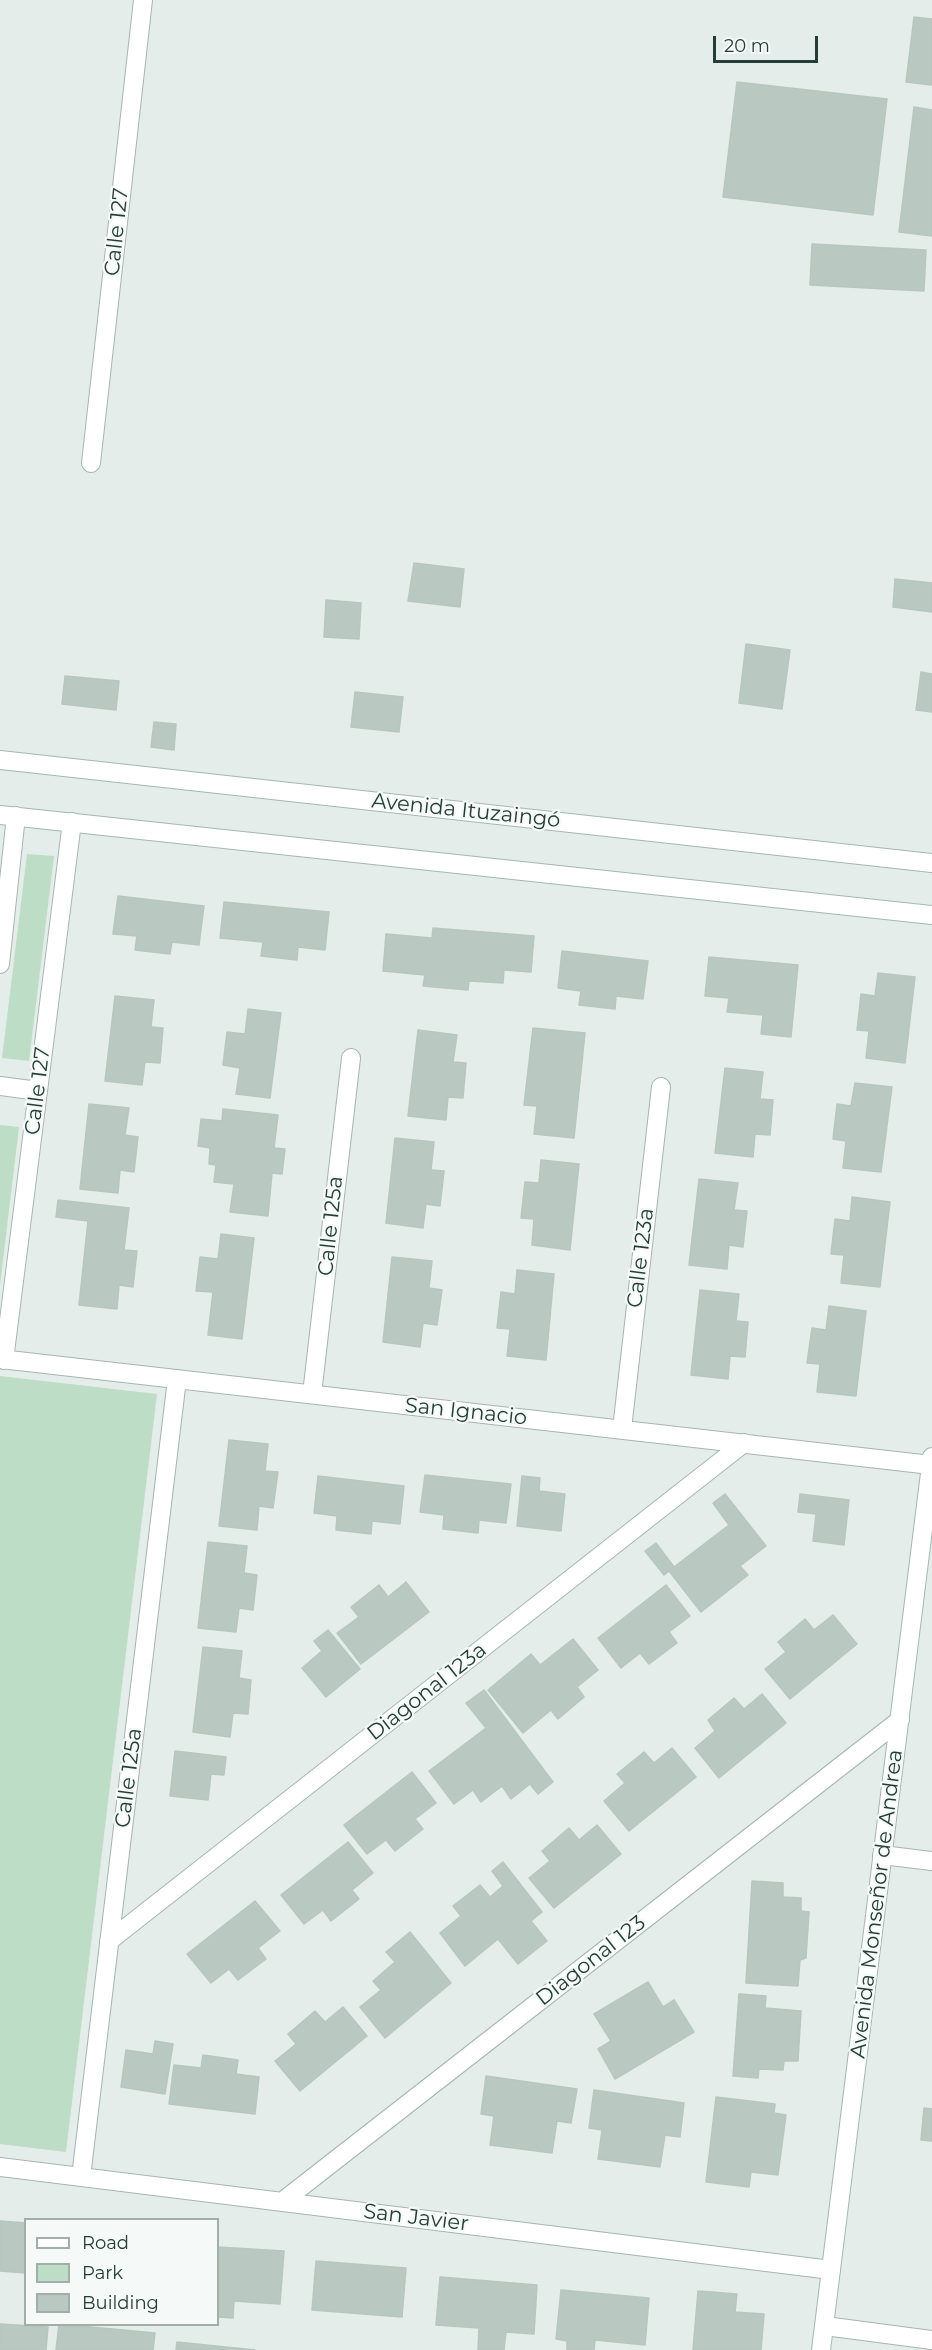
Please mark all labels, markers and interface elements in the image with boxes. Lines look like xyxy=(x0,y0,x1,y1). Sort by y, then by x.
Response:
scale bar xyxy=(716,24,821,62)
text: 20 m xyxy=(724,35,770,57)
street label: Calle 127 xyxy=(100,187,134,277)
street label: Avenida Ituzaingó xyxy=(370,789,562,833)
street label: Calle 127 xyxy=(20,1046,56,1136)
street label: Calle 125a xyxy=(313,1175,349,1277)
street label: Calle 123a xyxy=(622,1207,660,1309)
street label: San Ignacio xyxy=(404,1393,528,1431)
street label: Diagonal 123a xyxy=(362,1638,492,1746)
street label: Calle 125a xyxy=(110,1727,148,1829)
street label: Avenida Monseñor de Andrea xyxy=(846,1748,908,2060)
street label: Diagonal 123 xyxy=(531,1910,651,2012)
street label: San Javier xyxy=(362,2199,470,2237)
legend xyxy=(24,2218,219,2326)
text: Road xyxy=(82,2232,129,2254)
text: Park xyxy=(82,2262,123,2284)
text: Building xyxy=(82,2292,159,2314)

